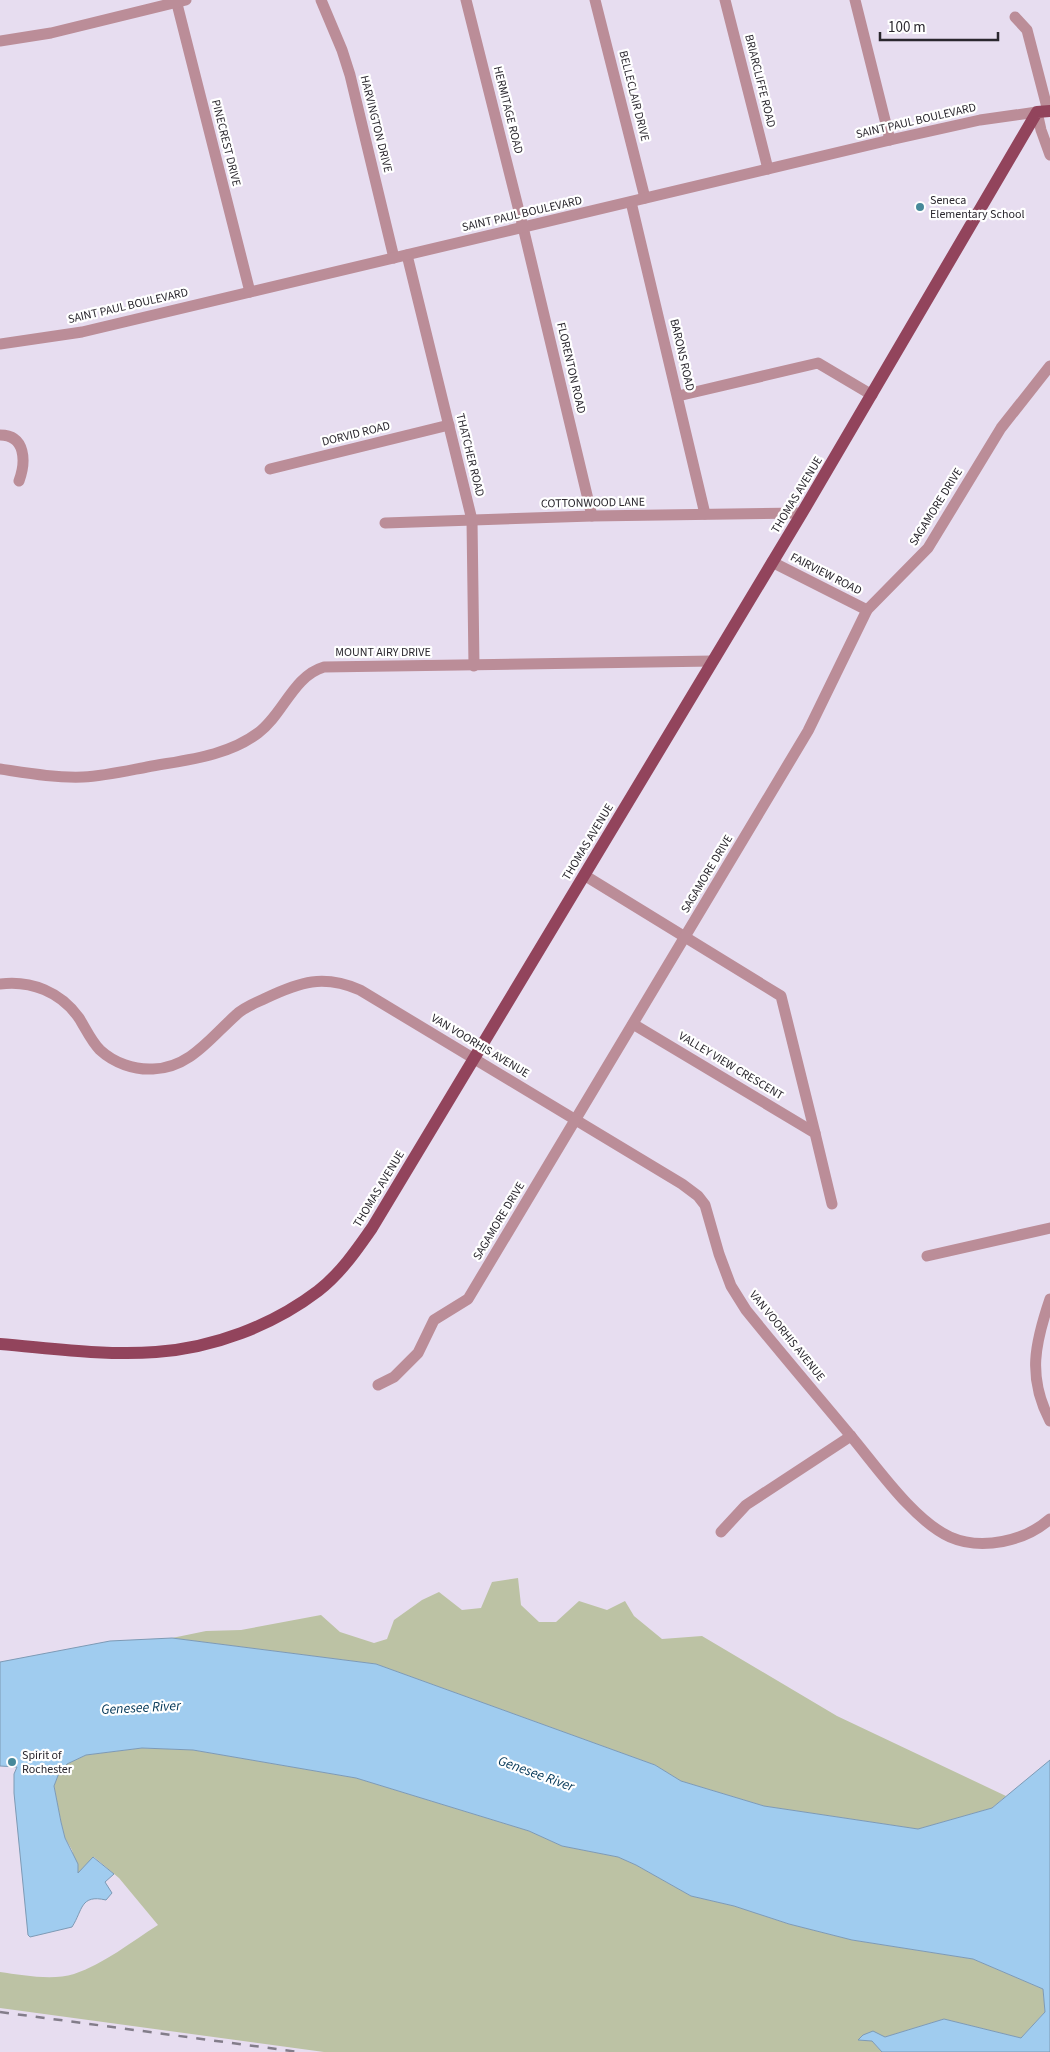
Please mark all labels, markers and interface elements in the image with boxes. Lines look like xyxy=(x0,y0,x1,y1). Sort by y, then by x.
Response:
scale bar xyxy=(880,10,998,42)
text: 100 m xyxy=(888,17,926,38)
street label: BRIARCLIFFE ROAD xyxy=(740,33,780,129)
street label: BELLECLAIR DRIVE xyxy=(615,49,653,143)
street label: HERMITAGE ROAD xyxy=(489,64,527,156)
street label: HARVINGTON DRIVE xyxy=(356,74,396,174)
street label: PINECREST DRIVE xyxy=(207,98,245,188)
street label: SAINT PAUL BOULEVARD xyxy=(854,99,978,143)
street label: SAINT PAUL BOULEVARD xyxy=(460,192,584,236)
place label: Seneca Elementary School xyxy=(930,192,1025,223)
marker: Seneca Elementary School xyxy=(914,201,926,213)
street label: SAINT PAUL BOULEVARD xyxy=(66,284,190,328)
street label: BARONS ROAD xyxy=(665,317,699,393)
street label: FLORENTON ROAD xyxy=(552,321,590,415)
street label: THATCHER ROAD xyxy=(451,412,489,498)
street label: DORVID ROAD xyxy=(320,417,392,451)
street label: THOMAS AVENUE xyxy=(767,453,827,537)
street label: SAGAMORE DRIVE xyxy=(905,465,967,549)
street label: COTTONWOOD LANE xyxy=(541,494,645,512)
street label: FAIRVIEW ROAD xyxy=(787,549,865,599)
street label: MOUNT AIRY DRIVE xyxy=(335,644,431,661)
street label: THOMAS AVENUE xyxy=(558,800,618,884)
street label: SAGAMORE DRIVE xyxy=(677,832,737,916)
street label: VAN VOORHIS AVENUE xyxy=(428,1010,532,1082)
street label: VALLEY VIEW CRESCENT xyxy=(675,1028,787,1104)
street label: THOMAS AVENUE xyxy=(349,1147,409,1231)
street label: SAGAMORE DRIVE xyxy=(469,1179,529,1263)
street label: VAN VOORHIS AVENUE xyxy=(745,1287,829,1385)
water label: Genesee River xyxy=(101,1696,183,1720)
place label: Spirit of Rochester xyxy=(22,1747,73,1778)
water label: Genesee River xyxy=(495,1751,578,1797)
marker: Spirit of Rochester xyxy=(6,1756,18,1768)

